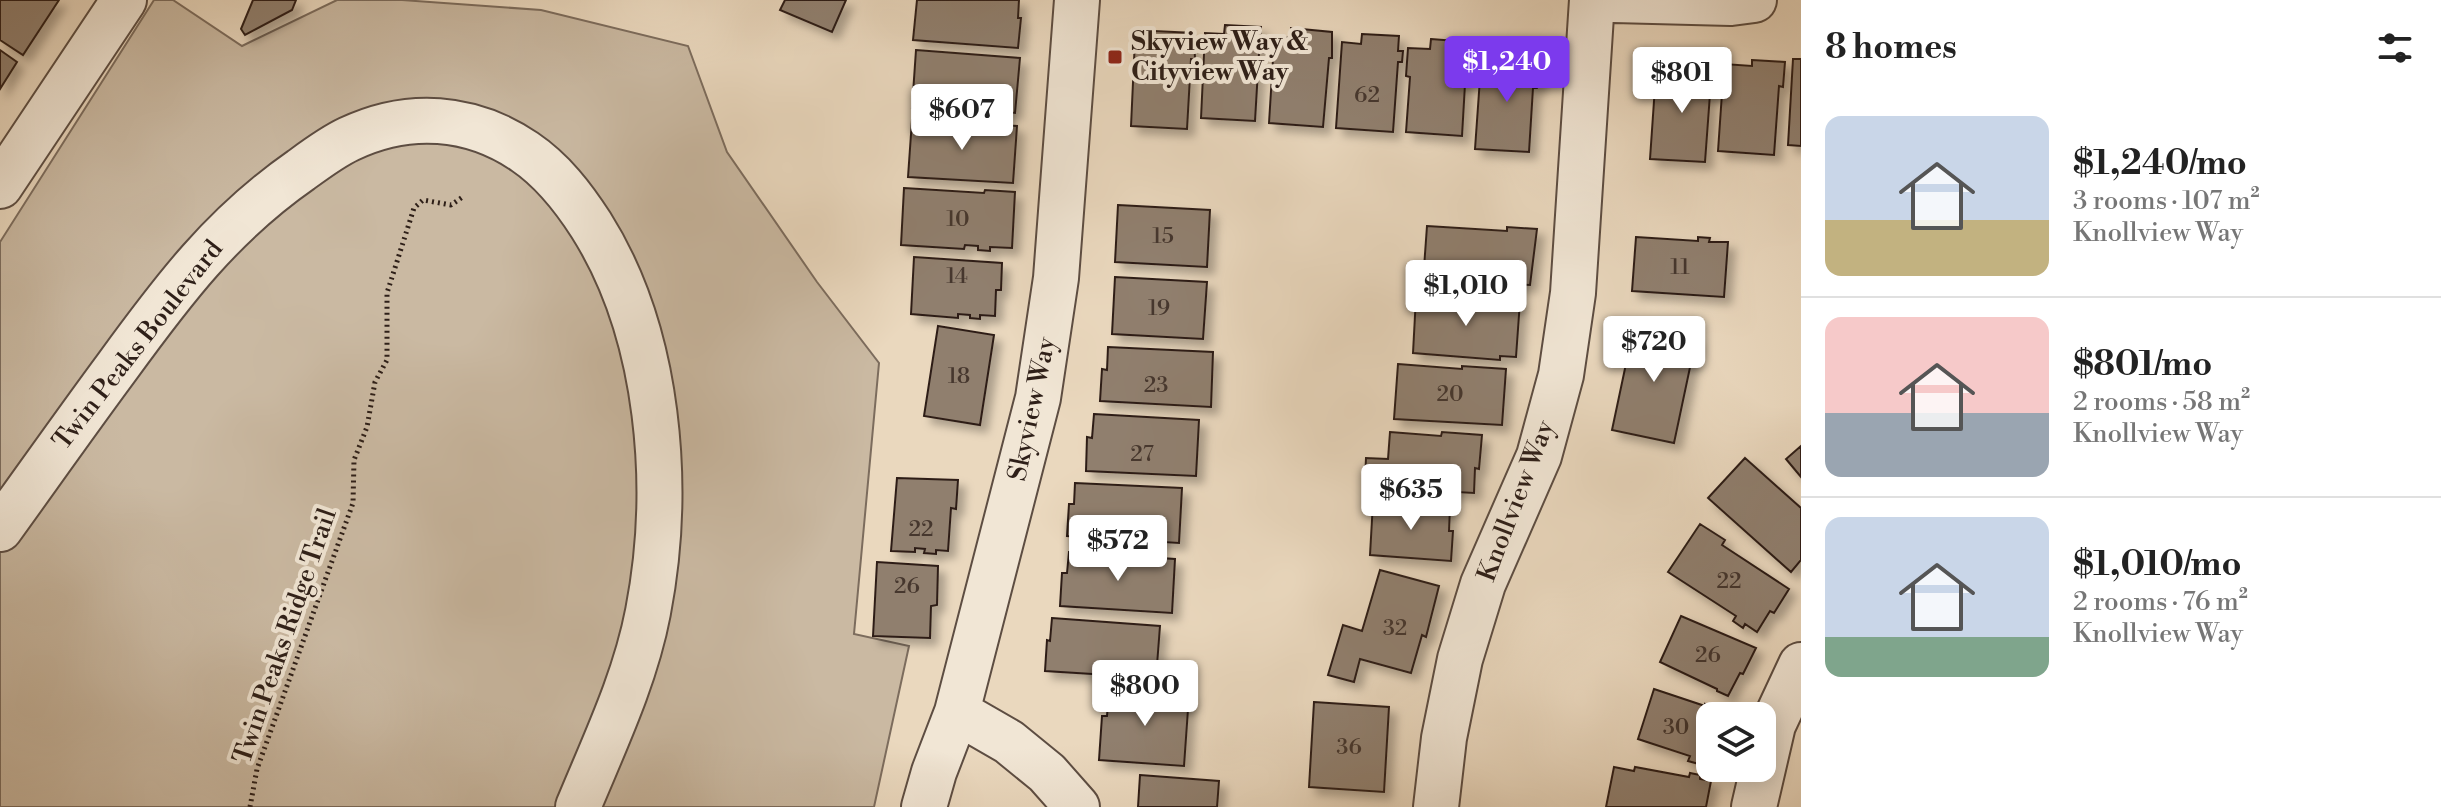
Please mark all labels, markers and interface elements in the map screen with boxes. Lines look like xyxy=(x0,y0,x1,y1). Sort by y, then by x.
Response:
place label: Skyview Way & Cityview Way xyxy=(1131,26,1309,88)
icon: filters xyxy=(2373,26,2417,70)
text: 8 homes xyxy=(1825,27,1957,69)
pin: $1,240 xyxy=(1442,36,1572,104)
text: $1,240 xyxy=(1462,46,1552,78)
pin: $801 xyxy=(1635,47,1729,115)
marker: Skyview Way & Cityview Way xyxy=(1106,48,1124,66)
text: $801 xyxy=(1651,57,1713,89)
house number: 62 xyxy=(1354,82,1380,109)
pin: $607 xyxy=(915,84,1009,152)
text: $607 xyxy=(929,94,995,126)
text: $1,240/mo xyxy=(2073,143,2247,185)
icon: home xyxy=(1889,148,1985,244)
text: 3 rooms · 107 m² xyxy=(2073,185,2260,217)
house number: 10 xyxy=(946,206,970,233)
text: Knollview Way xyxy=(2073,217,2243,249)
house number: 15 xyxy=(1152,223,1174,250)
street label: Twin Peaks Boulevard xyxy=(46,234,230,456)
house number: 11 xyxy=(1670,254,1690,281)
pin: $1,010 xyxy=(1401,260,1531,328)
house number: 14 xyxy=(946,263,968,290)
text: $1,010 xyxy=(1424,270,1508,302)
house number: 19 xyxy=(1148,295,1170,322)
pin: $720 xyxy=(1607,316,1701,384)
text: $720 xyxy=(1621,326,1687,358)
street label: Skyview Way xyxy=(1001,334,1063,484)
text: $801/mo xyxy=(2073,344,2212,386)
icon: home xyxy=(1889,349,1985,445)
house number: 18 xyxy=(948,363,970,390)
house number: 23 xyxy=(1144,372,1168,399)
house number: 20 xyxy=(1436,381,1464,408)
text: 2 rooms · 58 m² xyxy=(2073,386,2250,418)
street label: Knollview Way xyxy=(1471,416,1562,586)
text: Knollview Way xyxy=(2073,418,2243,450)
house number: 27 xyxy=(1130,441,1154,468)
pin: $635 xyxy=(1364,464,1458,532)
text: $635 xyxy=(1379,474,1443,506)
street label: Twin Peaks Ridge Trail xyxy=(226,504,344,768)
pin: $572 xyxy=(1071,515,1165,583)
house number: 22 xyxy=(908,516,934,543)
text: $572 xyxy=(1087,525,1149,557)
text: $1,010/mo xyxy=(2073,544,2241,586)
icon: home xyxy=(1889,549,1985,645)
house number: 22 xyxy=(1716,568,1742,595)
house number: 26 xyxy=(894,573,920,600)
text: 2 rooms · 76 m² xyxy=(2073,586,2248,618)
house number: 32 xyxy=(1383,615,1407,642)
text: Knollview Way xyxy=(2073,618,2243,650)
house number: 26 xyxy=(1695,642,1721,669)
pin: $800 xyxy=(1098,660,1192,728)
text: $800 xyxy=(1110,670,1180,702)
map controls xyxy=(1696,702,1776,782)
button: layers xyxy=(1696,702,1776,782)
house number: 30 xyxy=(1663,714,1689,741)
house number: 36 xyxy=(1336,734,1362,761)

